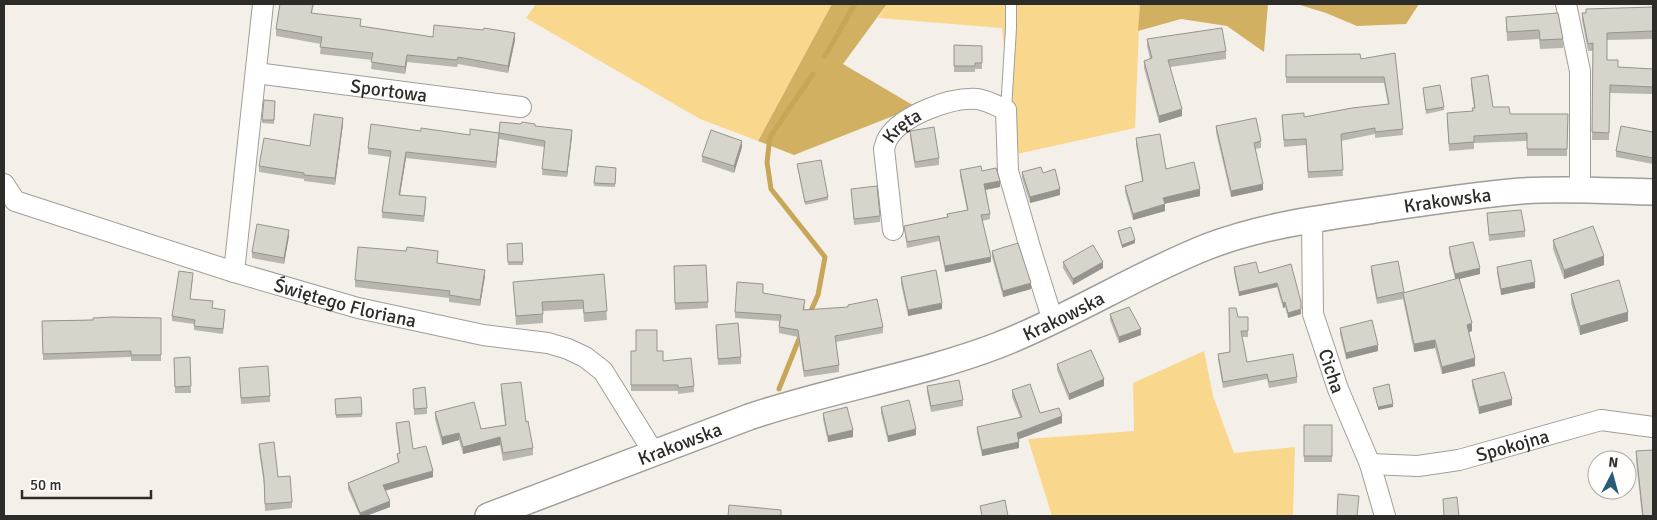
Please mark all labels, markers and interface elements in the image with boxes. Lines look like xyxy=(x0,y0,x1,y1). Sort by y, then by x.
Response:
street label: Sportowa xyxy=(349,74,429,108)
street label: Kręta xyxy=(877,103,926,148)
street label: Krakowska xyxy=(1402,183,1492,219)
street label: Świętego Floriana xyxy=(271,273,419,333)
street label: Krakowska xyxy=(1019,286,1109,347)
street label: Cicha xyxy=(1312,346,1350,397)
street label: Krakowska xyxy=(635,417,725,471)
street label: Spokojna xyxy=(1473,424,1552,468)
north arrow xyxy=(1587,450,1637,500)
text: N xyxy=(1608,454,1619,472)
scale bar xyxy=(22,468,151,500)
text: 50 m xyxy=(30,476,61,494)

